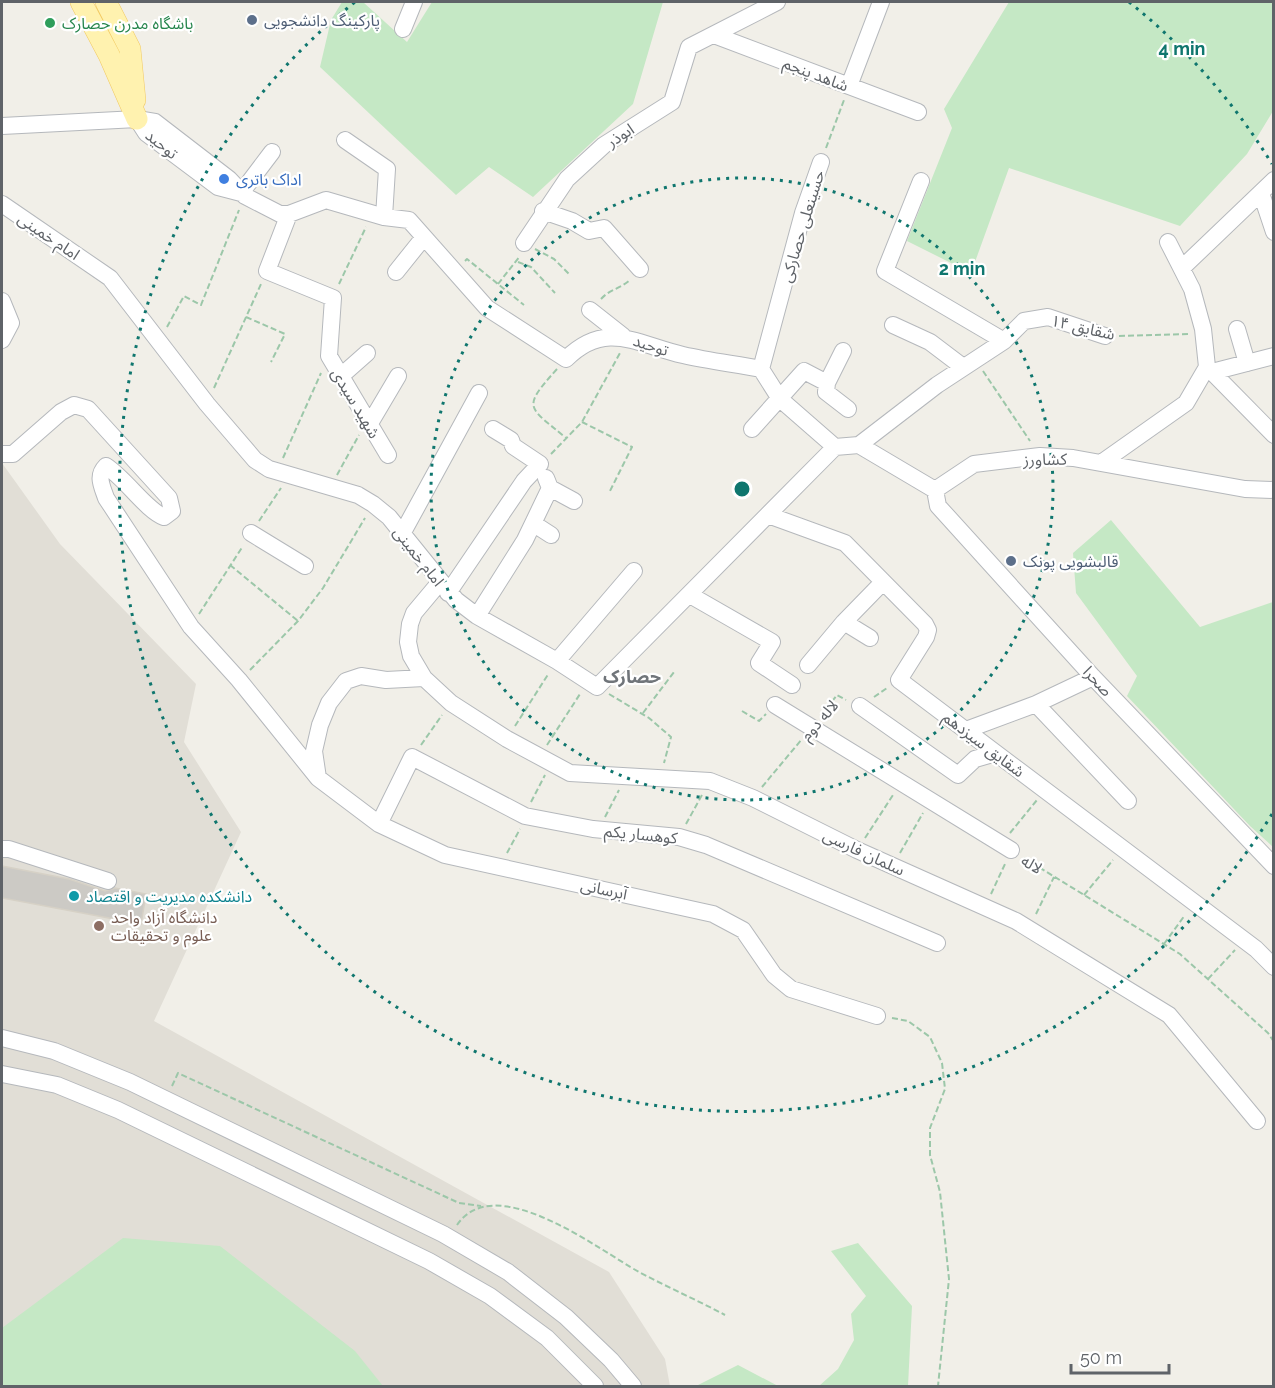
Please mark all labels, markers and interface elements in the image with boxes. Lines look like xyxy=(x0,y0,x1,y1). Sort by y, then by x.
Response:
place label: پارکینگ دانشجویی xyxy=(264,11,380,31)
marker: پارکینگ دانشجویی xyxy=(245,13,259,27)
place label: باشگاه مدرن حصارک xyxy=(62,14,193,33)
marker: باشگاه مدرن حصارک xyxy=(43,16,57,30)
text: 4 min xyxy=(1159,38,1205,59)
street label: شاهد پنجم xyxy=(779,53,851,98)
street label: ابوذر xyxy=(602,120,638,152)
street label: توحید xyxy=(142,126,182,163)
street label: حسینعلی حصارکی xyxy=(776,168,829,285)
place label: اداک باتری xyxy=(236,170,302,189)
marker: اداک باتری xyxy=(217,172,231,186)
street label: امام خمینی xyxy=(12,209,83,267)
text: 2 min xyxy=(939,258,985,279)
street label: شقایق ۱۴ xyxy=(1049,311,1117,345)
street label: توحید xyxy=(631,331,671,360)
street label: شهید سیدی xyxy=(327,365,384,442)
street label: کشاورز xyxy=(1022,450,1067,469)
centre of rings xyxy=(732,479,752,499)
street label: امام خمینی xyxy=(387,523,448,592)
place label: قالبشویی پونک xyxy=(1023,552,1119,572)
marker: قالبشویی پونک xyxy=(1004,554,1018,568)
street label: صحرا xyxy=(1079,662,1116,700)
district label: حصارک xyxy=(603,666,661,688)
street label: لاله دوم xyxy=(797,696,845,747)
street label: شقایق سیزدهم xyxy=(937,708,1028,784)
street label: کوهسار یکم xyxy=(603,821,679,851)
street label: سلمان فارسی xyxy=(820,825,908,880)
street label: لاله xyxy=(1018,851,1046,878)
street label: آبرسانی xyxy=(579,875,630,904)
place label: دانشکده مدیریت و اقتصاد xyxy=(86,887,252,906)
marker: دانشکده مدیریت و اقتصاد xyxy=(67,889,81,903)
place label: دانشگاه آزاد واحد علوم و تحقیقات xyxy=(111,908,217,948)
marker: دانشگاه آزاد واحد علوم و تحقیقات xyxy=(92,919,106,933)
scale bar xyxy=(1071,1337,1168,1375)
text: 50 m xyxy=(1080,1347,1122,1368)

